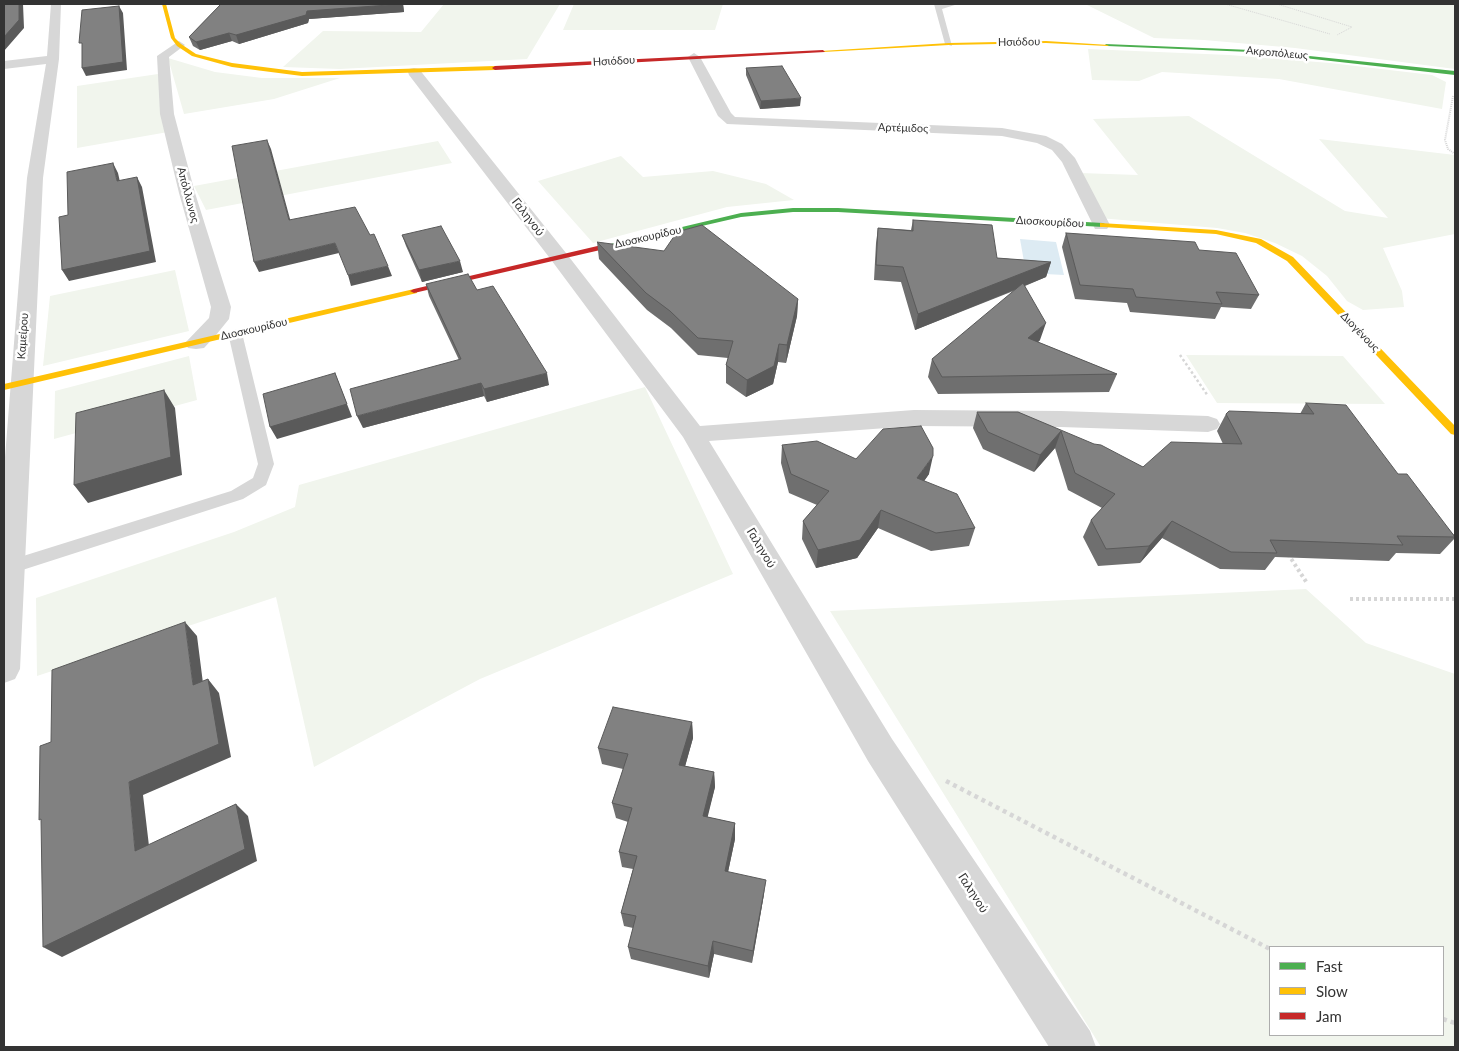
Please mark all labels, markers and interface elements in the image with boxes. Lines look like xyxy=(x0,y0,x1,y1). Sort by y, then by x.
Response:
street label: Ησιόδου xyxy=(998,35,1040,49)
street label: Ακροπόλεως xyxy=(1245,44,1309,62)
street label: Ησιόδου xyxy=(593,53,635,69)
street label: Αρτέμιδος xyxy=(878,121,928,135)
street label: Απόλλωνος xyxy=(174,166,202,224)
street label: Γαληνού xyxy=(509,195,547,239)
street label: Διοσκουρίδου xyxy=(1016,214,1084,230)
street label: Διοσκουρίδου xyxy=(613,223,683,251)
street label: Διογένους xyxy=(1338,309,1382,355)
street label: Καμείρου xyxy=(15,312,31,360)
street label: Διοσκουρίδου xyxy=(219,315,289,343)
street label: Γαληνού xyxy=(743,525,779,571)
street label: Γαληνού xyxy=(955,870,991,916)
legend xyxy=(1269,946,1444,1036)
text: Fast xyxy=(1316,957,1343,975)
text: Slow xyxy=(1316,982,1348,1000)
text: Jam xyxy=(1316,1007,1342,1025)

